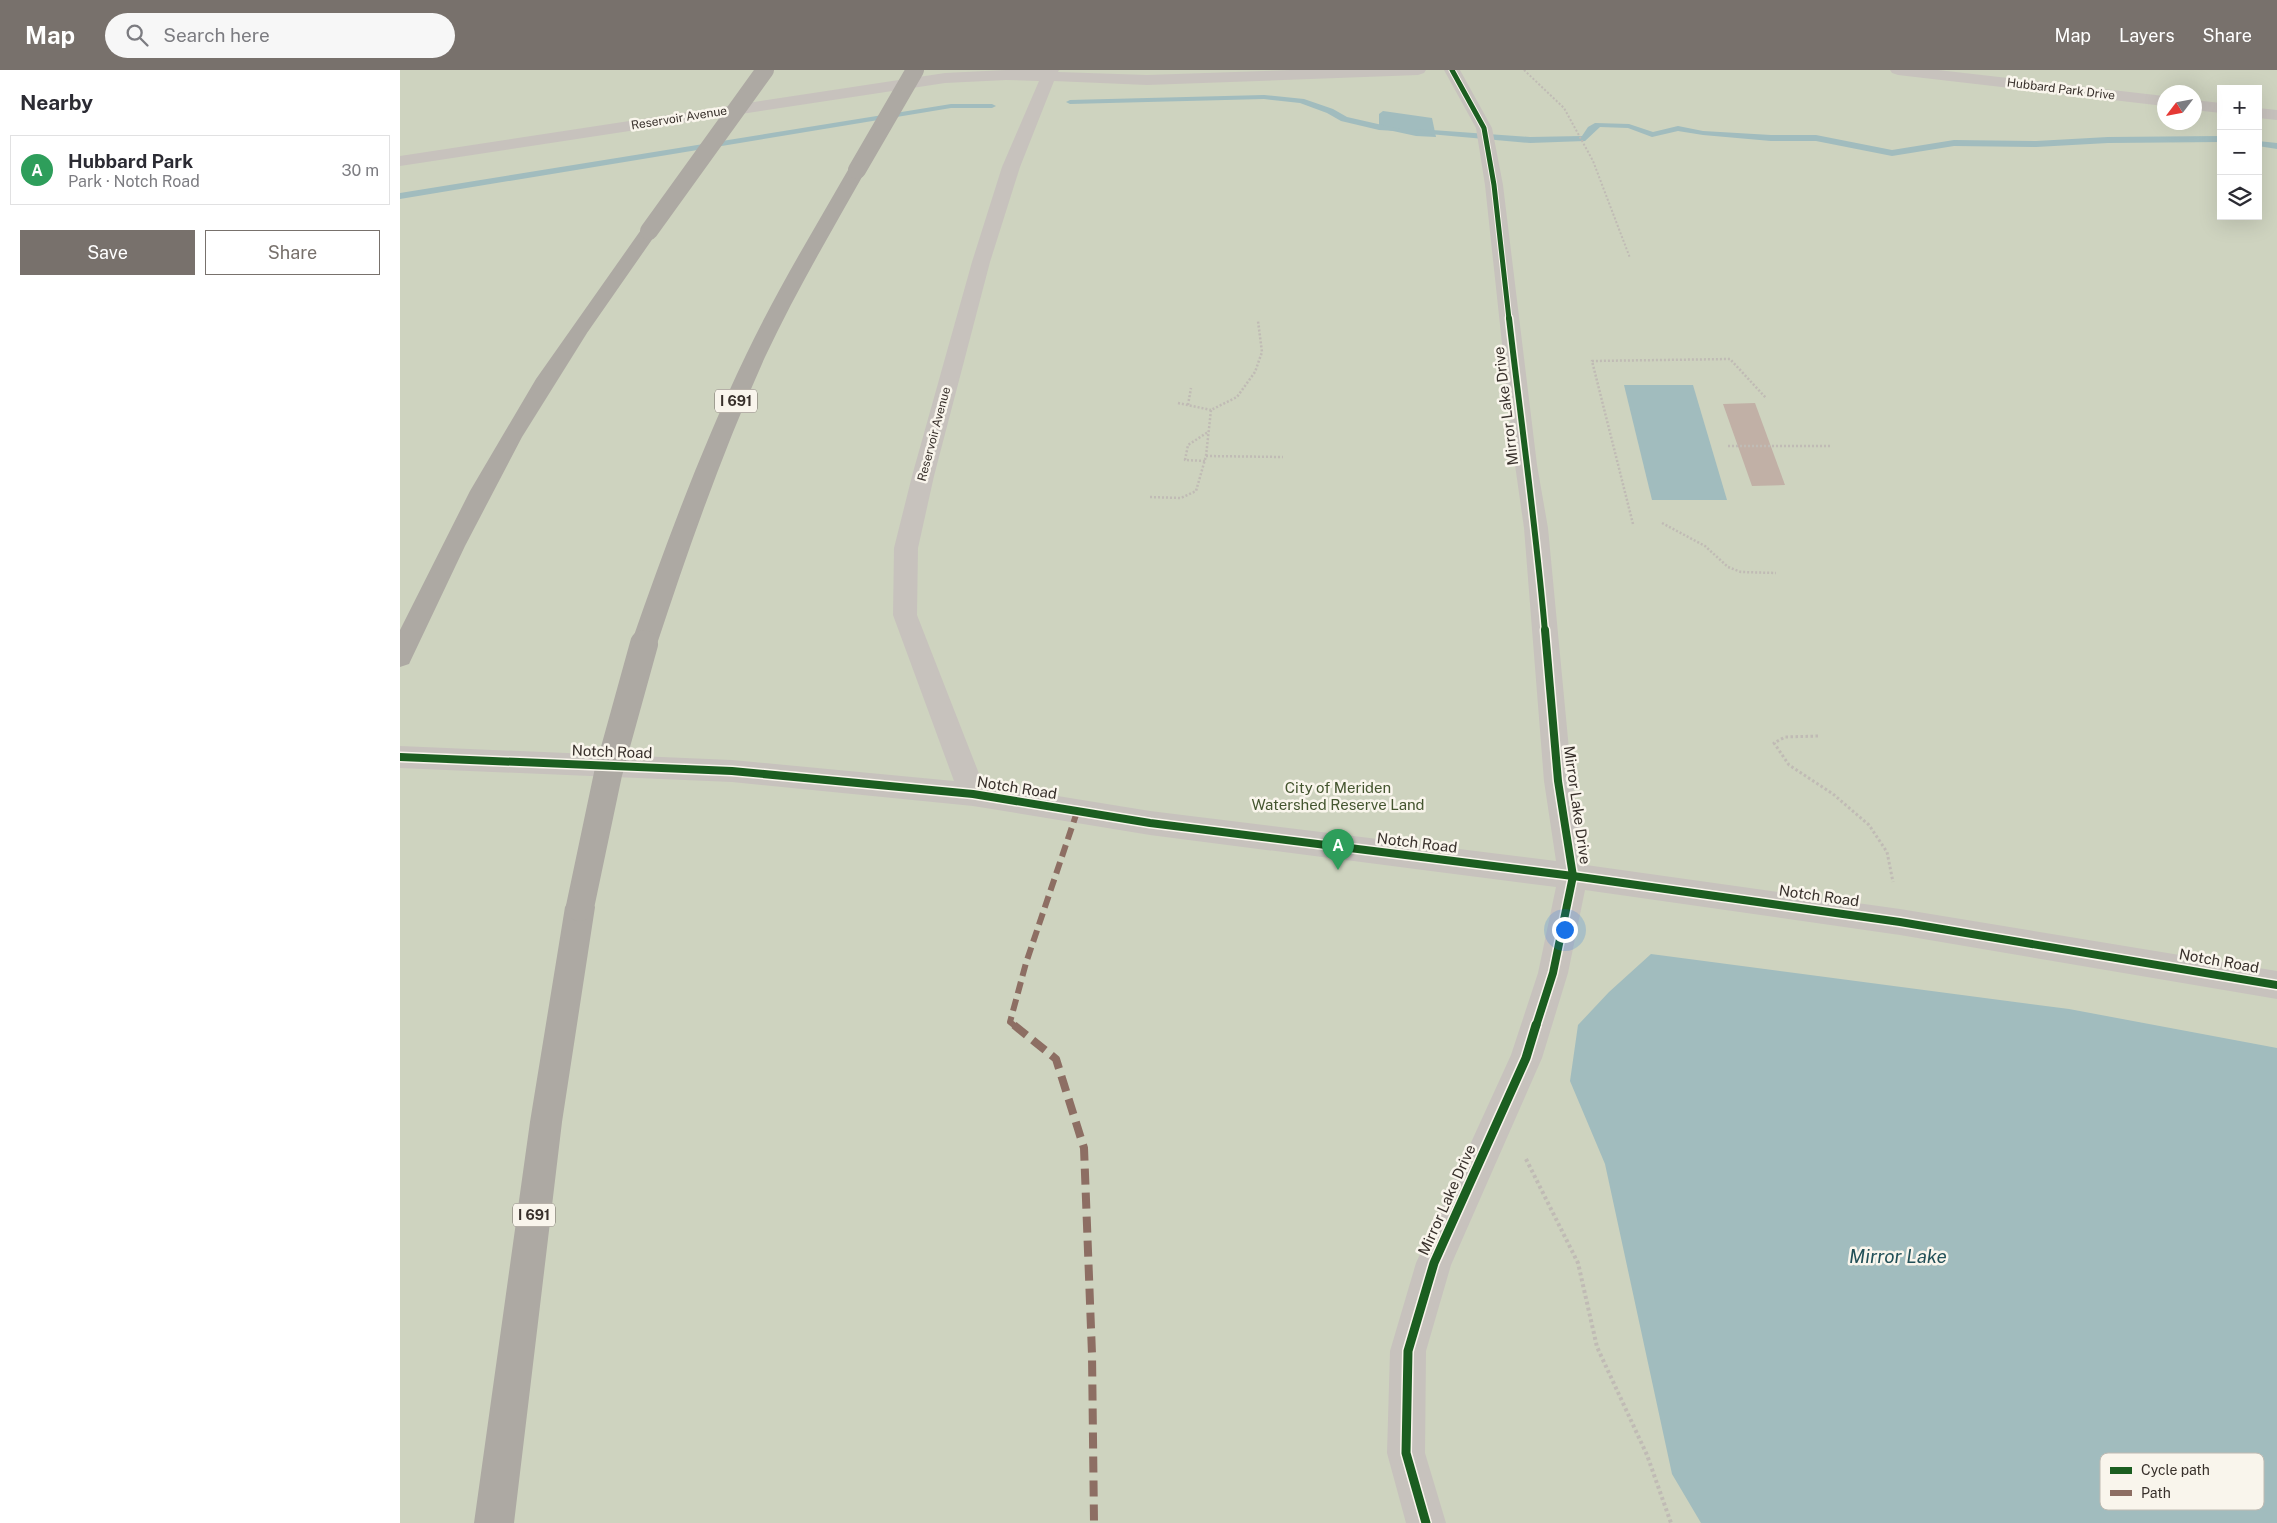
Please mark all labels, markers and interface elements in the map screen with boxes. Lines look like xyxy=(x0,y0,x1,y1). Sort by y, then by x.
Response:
search box xyxy=(105,13,455,58)
text: Map xyxy=(25,21,75,49)
icon: search xyxy=(123,21,151,49)
text: Search here xyxy=(163,24,270,46)
text: Map xyxy=(2055,25,2091,46)
text: Layers xyxy=(2119,25,2175,46)
text: Share xyxy=(2203,25,2252,46)
street label: Hubbard Park Drive xyxy=(2006,75,2116,103)
north arrow xyxy=(2157,85,2202,130)
map controls xyxy=(2217,85,2262,220)
button: + xyxy=(2217,85,2262,130)
text: Nearby xyxy=(20,90,93,115)
street label: Reservoir Avenue xyxy=(630,103,728,133)
button: − xyxy=(2217,130,2262,175)
text: Hubbard Park xyxy=(68,150,193,172)
text: A xyxy=(31,161,43,180)
text: 30 m xyxy=(342,161,379,180)
text: Park · Notch Road xyxy=(68,172,200,191)
button: layers xyxy=(2217,175,2262,220)
button: Save xyxy=(20,230,195,275)
button: Share xyxy=(205,230,380,275)
street label: Mirror Lake Drive xyxy=(1490,346,1521,466)
street label: Reservoir Avenue xyxy=(915,385,953,483)
road number: I 691 xyxy=(715,390,757,412)
street label: Notch Road xyxy=(571,742,653,761)
street label: Mirror Lake Drive xyxy=(1561,745,1594,865)
street label: Notch Road xyxy=(976,773,1058,802)
park label: City of Meriden Watershed Reserve Land xyxy=(1251,779,1425,813)
pin: A xyxy=(1322,829,1354,870)
street label: Notch Road xyxy=(1376,829,1458,856)
street label: Notch Road xyxy=(1778,881,1860,910)
your location xyxy=(1552,917,1578,943)
street label: Notch Road xyxy=(2178,945,2260,976)
street label: Mirror Lake Drive xyxy=(1414,1142,1479,1258)
road number: I 691 xyxy=(513,1204,555,1226)
water label: Mirror Lake xyxy=(1849,1245,1947,1267)
legend xyxy=(2100,1453,2264,1510)
text: Cycle path xyxy=(2141,1462,2210,1478)
text: Path xyxy=(2141,1485,2171,1501)

